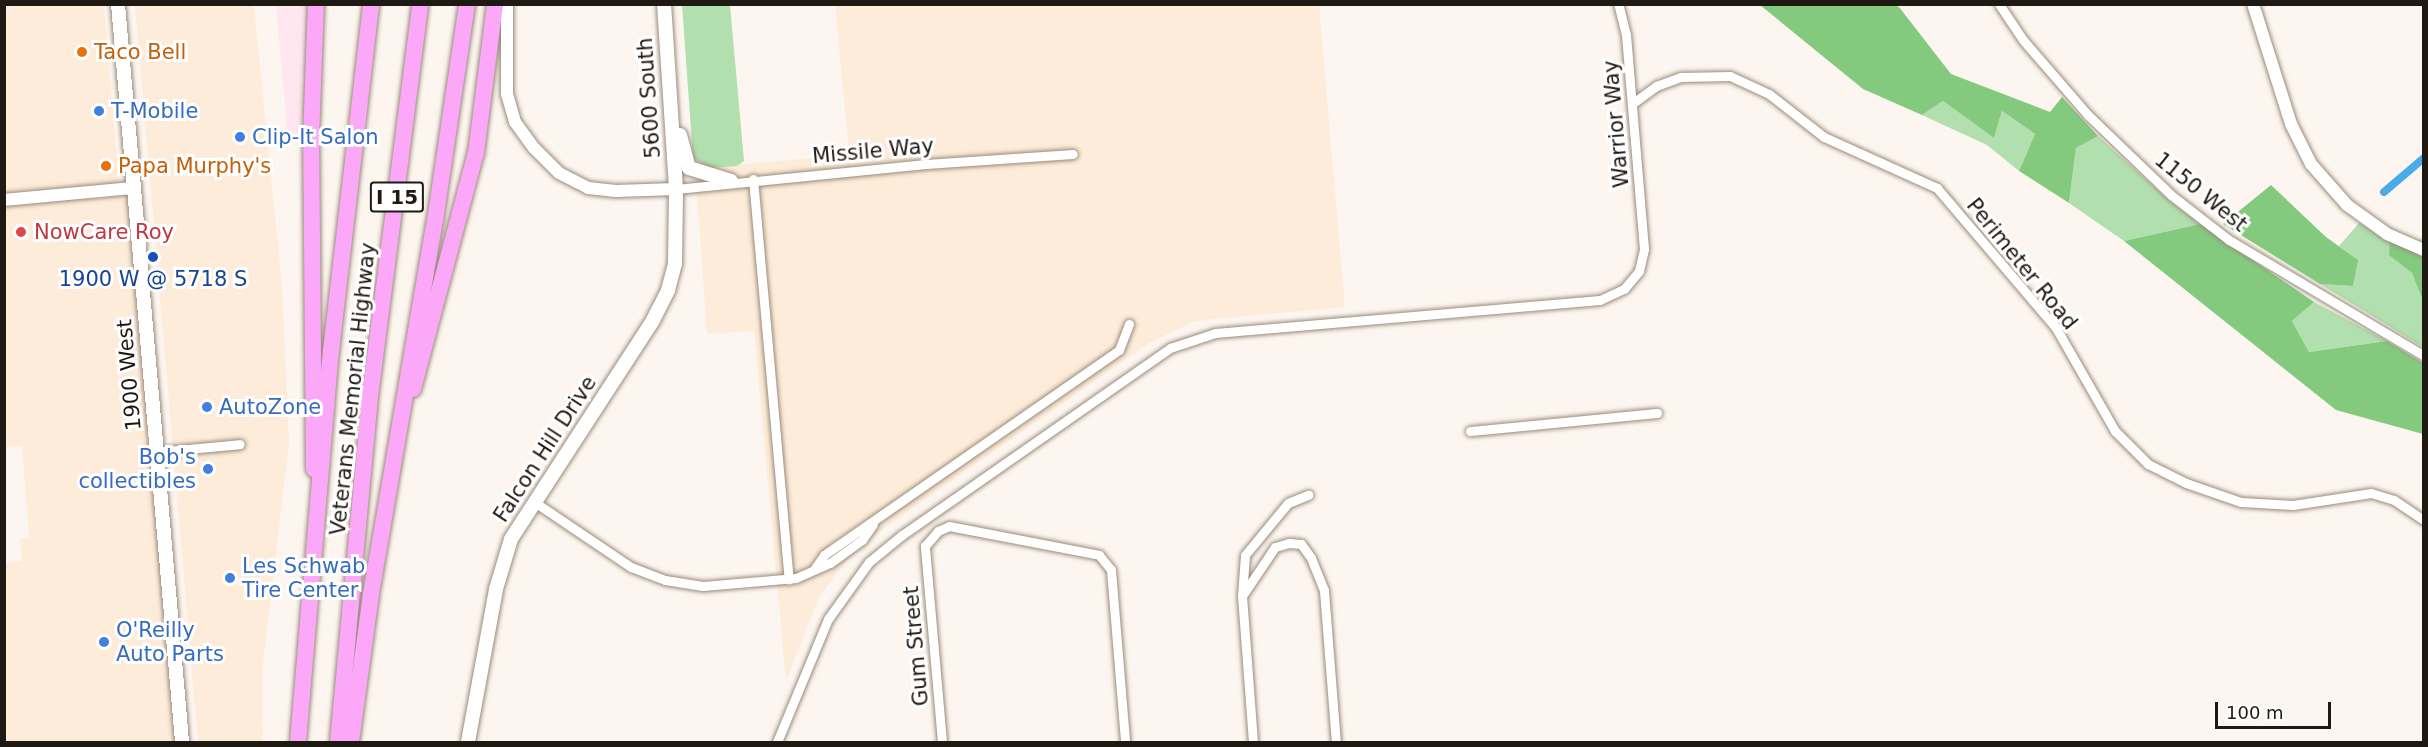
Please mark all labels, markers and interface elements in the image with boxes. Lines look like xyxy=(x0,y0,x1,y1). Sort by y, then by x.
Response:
street label: 5600 South xyxy=(632,37,666,159)
place label: Taco Bell xyxy=(94,39,186,65)
marker: Taco Bell xyxy=(75,45,89,59)
street label: Warrior Way xyxy=(1598,59,1634,189)
place label: T-Mobile xyxy=(111,98,198,124)
marker: T-Mobile xyxy=(92,104,106,118)
place label: Clip-It Salon xyxy=(252,124,379,150)
marker: Clip-It Salon xyxy=(233,130,247,144)
street label: Missile Way xyxy=(811,133,935,169)
street label: 1150 West xyxy=(2150,147,2252,237)
place label: Papa Murphy's xyxy=(118,153,271,179)
marker: Papa Murphy's xyxy=(99,159,113,173)
road number: I 15 xyxy=(368,180,426,214)
street label: Perimeter Road xyxy=(1961,193,2083,335)
place label: NowCare Roy xyxy=(34,219,174,245)
marker: NowCare Roy xyxy=(12,223,30,241)
street label: Veterans Memorial Highway xyxy=(325,241,381,537)
marker: 1900 W @ 5718 S xyxy=(146,250,160,264)
place label: 1900 W @ 5718 S xyxy=(59,266,247,292)
street label: 1900 West xyxy=(112,318,146,432)
street label: Falcon Hill Drive xyxy=(488,371,602,527)
place label: AutoZone xyxy=(219,394,321,420)
marker: AutoZone xyxy=(200,400,214,414)
place label: Bob's collectibles xyxy=(78,444,196,494)
marker: Bob's collectibles xyxy=(201,462,215,476)
place label: Les Schwab Tire Center xyxy=(242,553,365,603)
marker: Les Schwab Tire Center xyxy=(223,571,237,585)
street label: Gum Street xyxy=(898,585,934,707)
place label: O'Reilly Auto Parts xyxy=(116,617,224,667)
marker: O'Reilly Auto Parts xyxy=(97,635,111,649)
scale bar xyxy=(2218,690,2334,728)
text: 100 m xyxy=(2226,702,2284,723)

